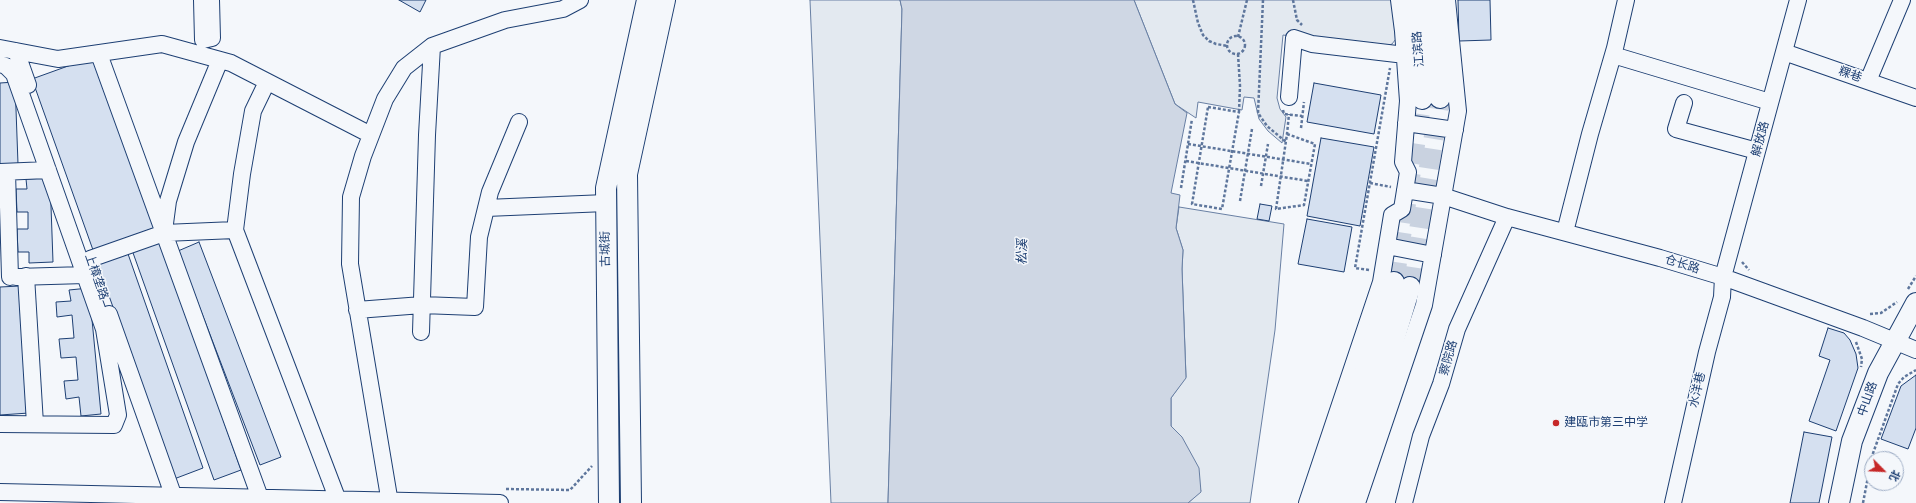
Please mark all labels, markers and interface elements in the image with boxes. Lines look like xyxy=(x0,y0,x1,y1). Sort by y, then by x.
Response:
street label: 江滨路 xyxy=(1410,30,1428,68)
street label: 粿巷 xyxy=(1836,64,1864,86)
street label: 解放路 xyxy=(1749,120,1773,158)
street label: 古城街 xyxy=(598,231,614,267)
water label: 松溪 xyxy=(1015,239,1031,265)
street label: 上樟垄路 xyxy=(81,252,111,302)
street label: 仓长路 xyxy=(1663,253,1701,277)
street label: 察院路 xyxy=(1437,339,1461,377)
street label: 水洋巷 xyxy=(1687,371,1709,409)
street label: 中山路 xyxy=(1855,380,1881,418)
place label: 建瓯市第三中学 xyxy=(1564,416,1648,430)
marker: 建瓯市第三中学 xyxy=(1551,418,1561,428)
north arrow xyxy=(1864,451,1904,491)
text: 北 xyxy=(1886,468,1903,483)

